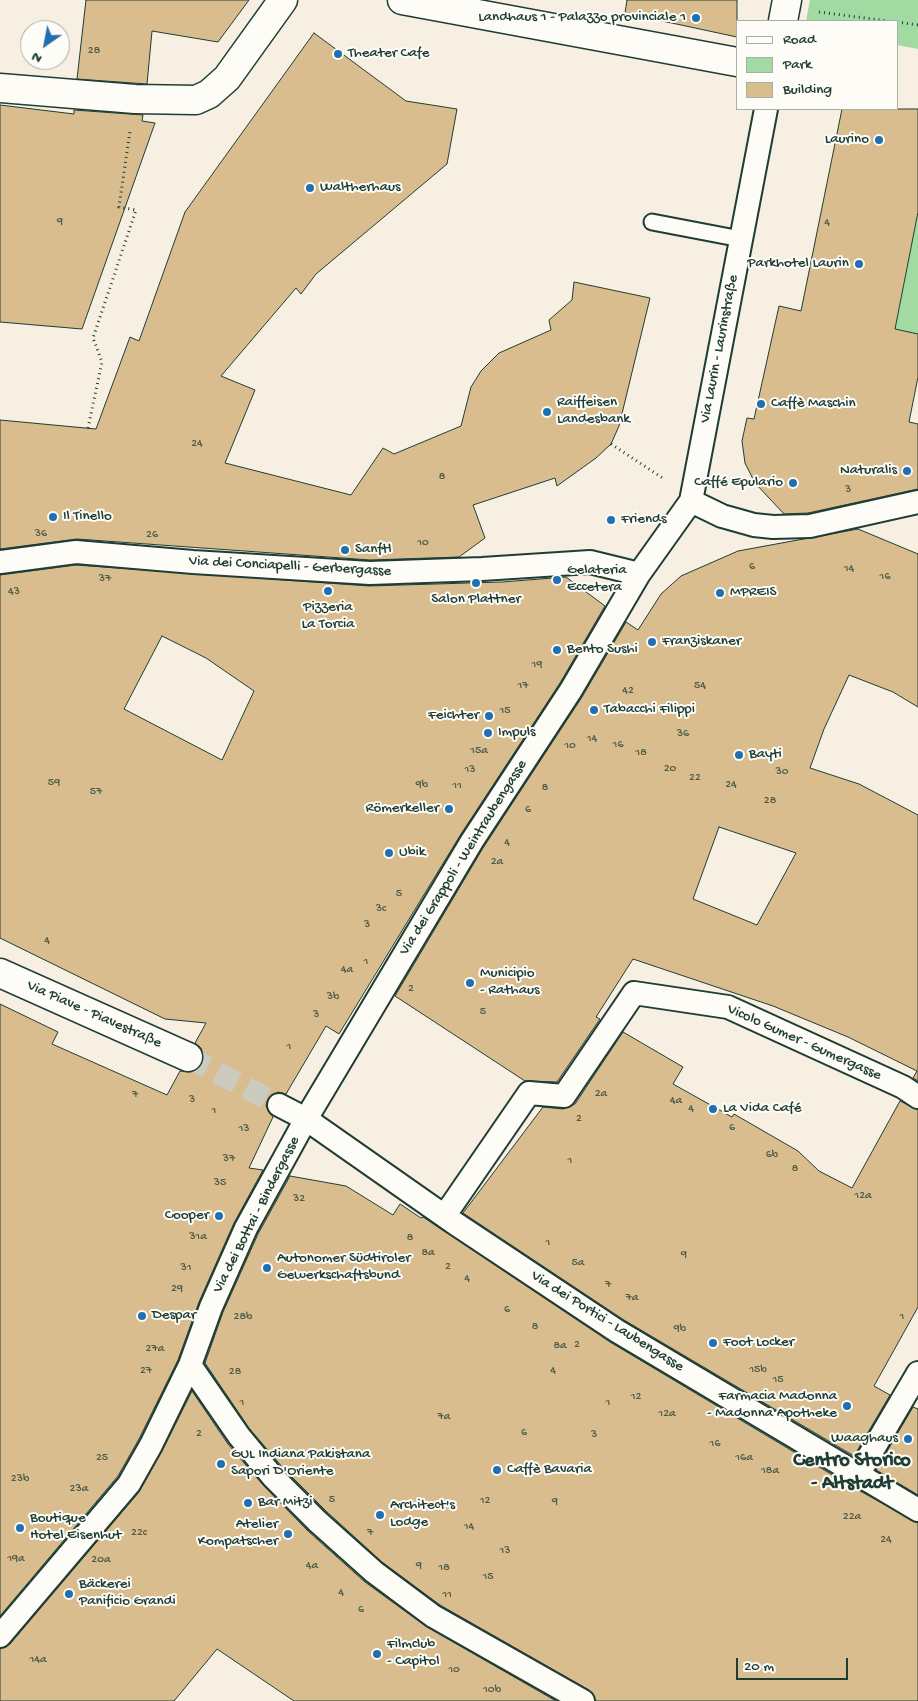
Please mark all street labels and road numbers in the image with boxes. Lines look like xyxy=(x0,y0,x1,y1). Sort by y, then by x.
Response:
street label: Via Laurin - Laurinstraße xyxy=(697,273,743,425)
street label: Via dei Conciapelli - Gerbergasse xyxy=(188,553,392,581)
street label: Via dei Grappoli - Weintraubengasse xyxy=(396,757,532,959)
street label: Via Piave - Piavestraße xyxy=(24,977,164,1053)
street label: Vicolo Gumer - Gumergasse xyxy=(724,1001,884,1085)
street label: Via dei Bottai - Bindergasse xyxy=(210,1134,304,1296)
street label: Via dei Portici - Laubengasse xyxy=(527,1267,687,1377)

